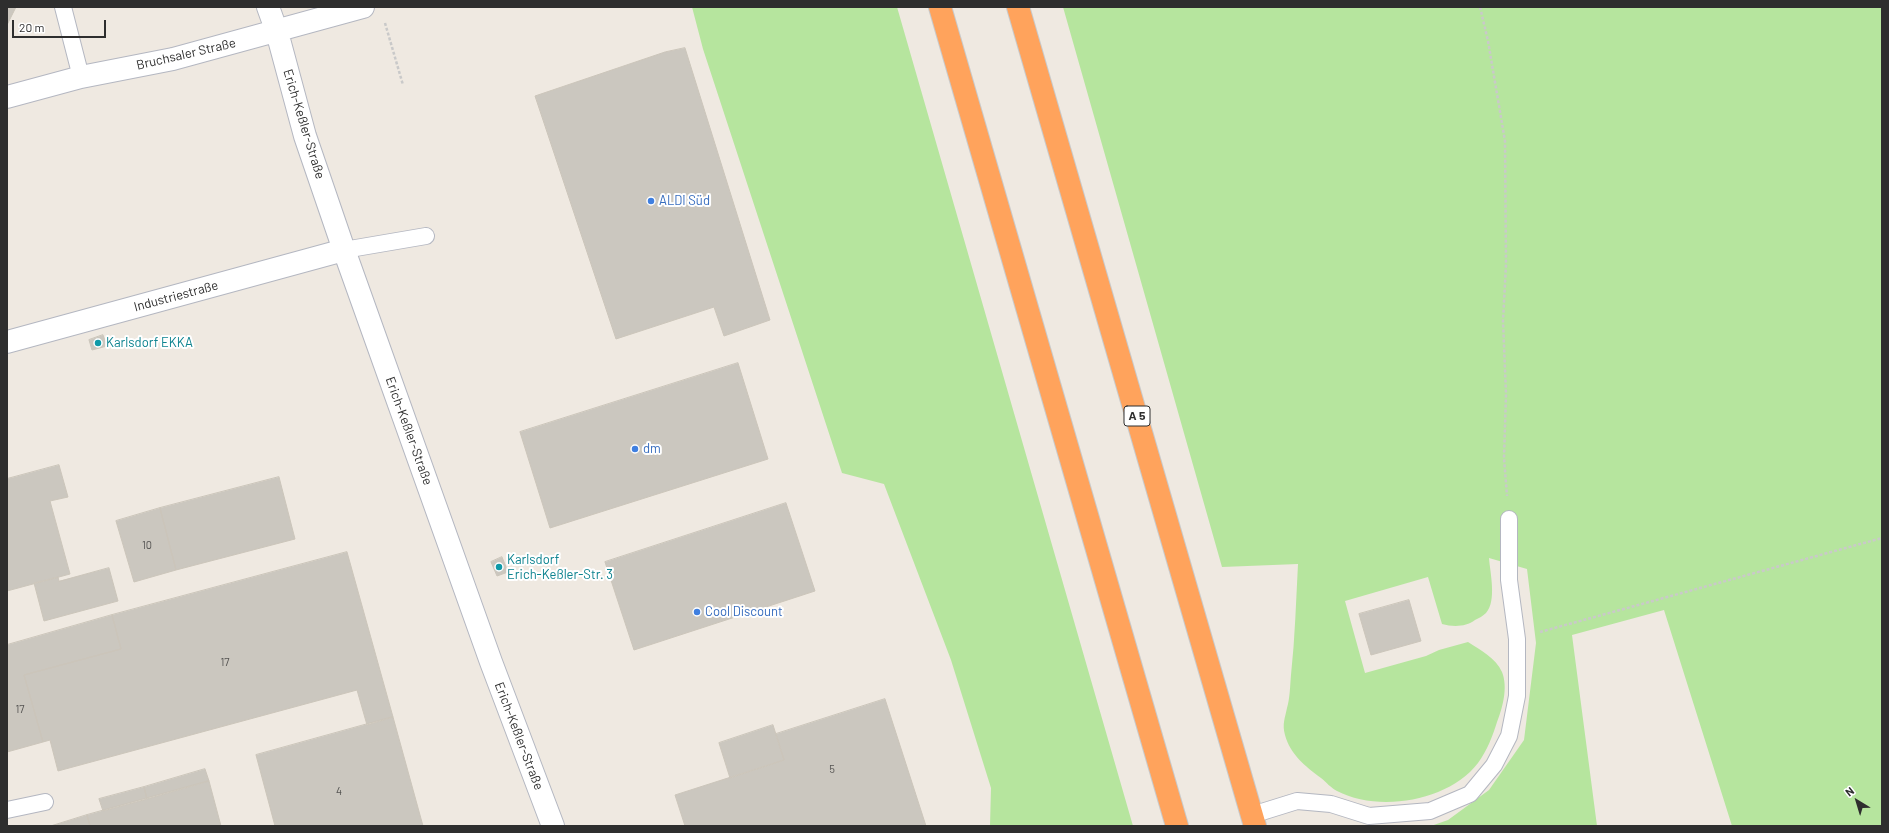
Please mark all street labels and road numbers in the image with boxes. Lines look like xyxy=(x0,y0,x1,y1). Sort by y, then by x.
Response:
street label: Bruchsaler Straße xyxy=(135,35,237,73)
street label: Erich-Keßler-Straße xyxy=(280,67,328,181)
street label: Industriestraße xyxy=(132,277,220,315)
street label: Erich-Keßler-Straße xyxy=(382,375,436,487)
road number: A 5 xyxy=(1124,406,1150,426)
street label: Erich-Keßler-Straße xyxy=(491,680,547,792)

